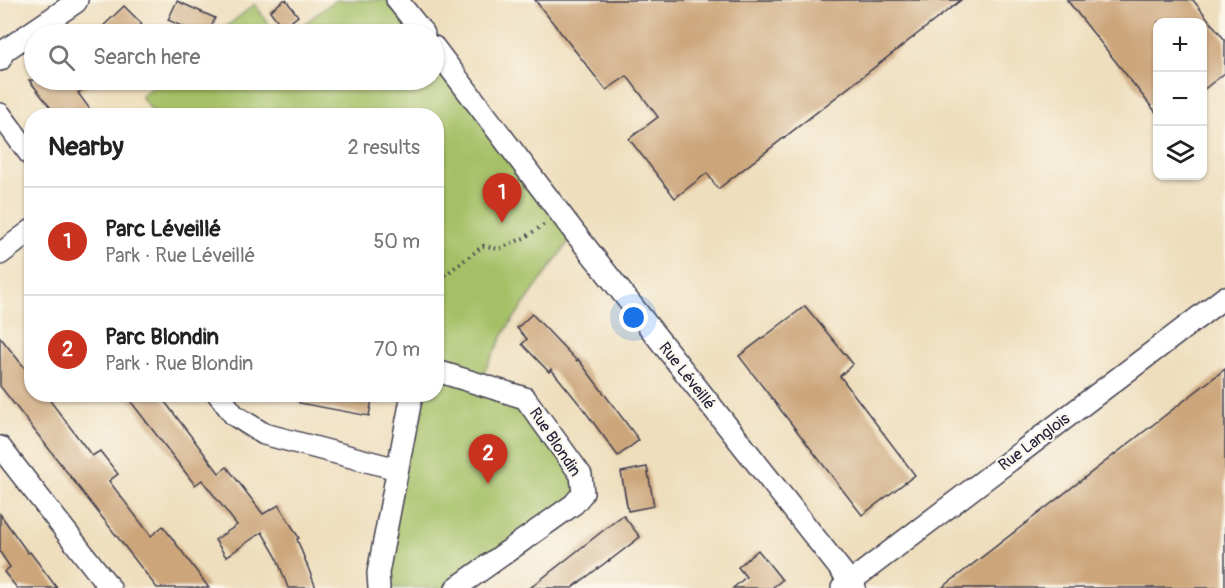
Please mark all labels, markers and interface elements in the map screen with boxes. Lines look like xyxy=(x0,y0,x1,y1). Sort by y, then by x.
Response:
map controls xyxy=(1153,18,1207,180)
button: + xyxy=(1153,18,1207,72)
search box xyxy=(24,24,444,90)
icon: search xyxy=(45,41,78,74)
text: Search here xyxy=(93,43,200,71)
button: − xyxy=(1153,72,1207,126)
button: layers xyxy=(1153,126,1207,180)
text: Nearby xyxy=(48,131,124,163)
text: 2 results xyxy=(348,135,420,160)
pin: 1 xyxy=(482,174,522,223)
text: Parc Léveillé xyxy=(105,215,221,243)
text: 1 xyxy=(64,229,71,254)
text: 50 m xyxy=(373,229,420,254)
text: Park · Rue Léveillé xyxy=(105,243,256,268)
your location xyxy=(619,303,648,332)
text: Parc Blondin xyxy=(105,323,219,351)
text: 2 xyxy=(62,337,73,362)
text: 70 m xyxy=(374,337,420,362)
street label: Rue Léveillé xyxy=(654,338,720,414)
text: Park · Rue Blondin xyxy=(105,351,253,376)
street label: Rue Blondin xyxy=(525,404,585,480)
street label: Rue Langlois xyxy=(994,409,1074,475)
pin: 2 xyxy=(468,434,508,484)

